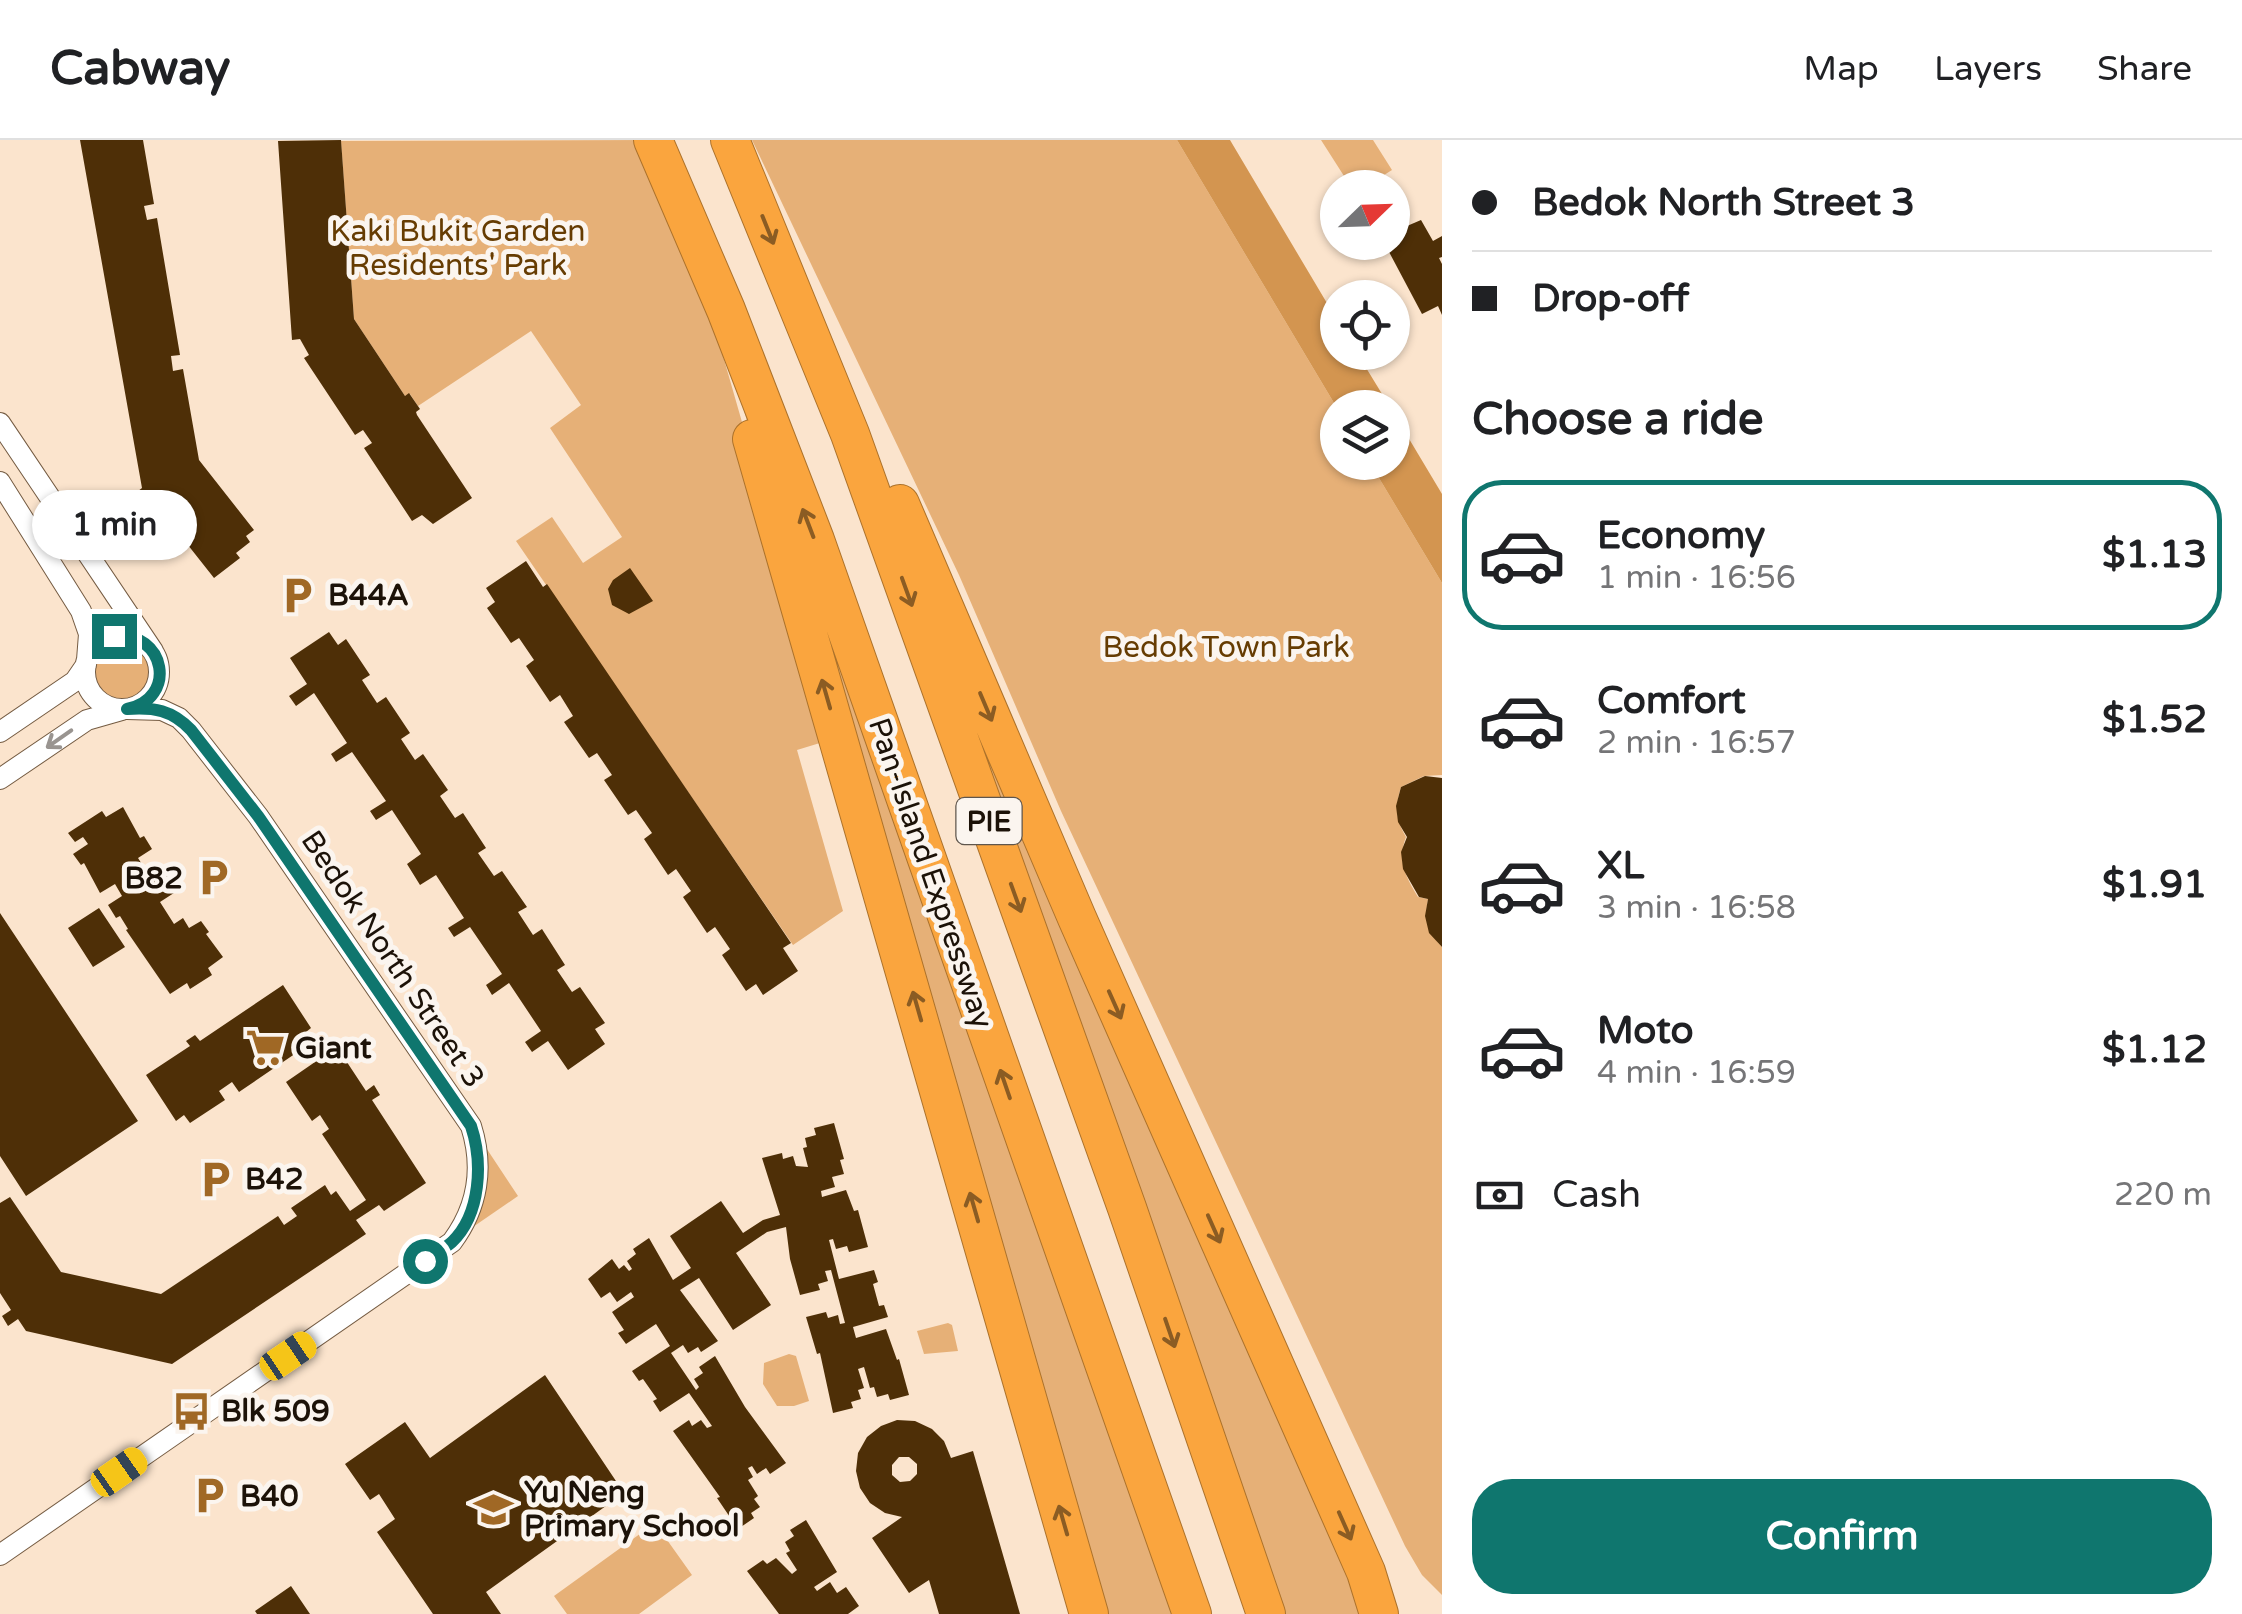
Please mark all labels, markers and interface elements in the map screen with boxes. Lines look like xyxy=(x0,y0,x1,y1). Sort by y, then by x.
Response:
text: Cabway xyxy=(50,40,230,98)
text: Map xyxy=(1803,48,1879,90)
text: Layers xyxy=(1934,48,2042,90)
text: Share xyxy=(2097,48,2192,90)
north arrow xyxy=(1320,170,1410,260)
map controls xyxy=(1320,170,1410,480)
text: Bedok North Street 3 xyxy=(1532,180,1915,226)
park label: Kaki Bukit Garden Residents' Park xyxy=(330,213,586,284)
one-way arrow xyxy=(760,214,778,245)
text: Drop-off xyxy=(1532,276,1689,322)
button: locate xyxy=(1320,280,1410,370)
button: layers xyxy=(1320,390,1410,480)
text: Choose a ride xyxy=(1472,393,1763,447)
callout: 1 min xyxy=(32,491,196,561)
text: 1 min xyxy=(72,506,157,544)
one-way arrow xyxy=(798,508,816,539)
icon: car xyxy=(1477,510,1567,600)
text: Economy xyxy=(1597,513,1765,559)
text: $1.13 xyxy=(2102,532,2207,578)
text: 1 min · 16:56 xyxy=(1597,559,1796,597)
parking icon: B44A xyxy=(277,574,319,616)
one-way arrow xyxy=(899,576,917,607)
place label: B44A xyxy=(328,577,409,614)
route end xyxy=(92,614,137,659)
park label: Bedok Town Park xyxy=(1102,629,1350,666)
icon: car xyxy=(1477,675,1567,765)
text: Comfort xyxy=(1597,678,1746,724)
one-way arrow xyxy=(816,679,834,710)
one-way arrow xyxy=(979,691,997,721)
text: $1.52 xyxy=(2102,697,2207,743)
street label: Pan-Island Expressway xyxy=(860,713,1001,1033)
text: 2 min · 16:57 xyxy=(1597,724,1796,762)
one-way arrow xyxy=(46,728,74,749)
road number: PIE xyxy=(956,798,1022,844)
street label: Bedok North Street 3 xyxy=(293,824,492,1095)
icon: car xyxy=(1477,840,1567,930)
text: XL xyxy=(1597,843,1644,889)
parking icon: B82 xyxy=(192,857,234,899)
place label: B82 xyxy=(125,860,183,897)
text: $1.91 xyxy=(2102,862,2207,908)
one-way arrow xyxy=(1008,882,1026,913)
text: 3 min · 16:58 xyxy=(1597,889,1796,927)
one-way arrow xyxy=(1107,989,1125,1020)
one-way arrow xyxy=(907,991,925,1022)
icon: car xyxy=(1477,1005,1567,1095)
text: Moto xyxy=(1597,1008,1693,1054)
supermarket icon: Giant xyxy=(244,1027,286,1069)
text: $1.12 xyxy=(2102,1027,2207,1073)
place label: Giant xyxy=(295,1030,372,1067)
text: 4 min · 16:59 xyxy=(1597,1054,1796,1092)
one-way arrow xyxy=(995,1069,1013,1100)
parking icon: B42 xyxy=(194,1158,236,1200)
place label: B42 xyxy=(245,1161,303,1198)
icon: cash xyxy=(1472,1168,1527,1223)
text: Cash xyxy=(1552,1172,1641,1218)
text: 220 m xyxy=(2114,1176,2212,1214)
one-way arrow xyxy=(964,1192,983,1223)
one-way arrow xyxy=(1206,1213,1224,1244)
route start xyxy=(403,1239,448,1284)
one-way arrow xyxy=(1163,1317,1181,1349)
car xyxy=(255,1327,321,1385)
bus stop icon: Blk 509 xyxy=(170,1390,212,1432)
place label: Blk 509 xyxy=(221,1393,330,1430)
car xyxy=(86,1443,152,1501)
place label: Yu Neng Primary School xyxy=(524,1474,739,1545)
parking icon: B40 xyxy=(189,1475,231,1517)
place label: B40 xyxy=(240,1478,299,1515)
button: Confirm xyxy=(1472,1479,2212,1594)
school or university icon: Yu Neng Primary School xyxy=(473,1488,515,1530)
one-way arrow xyxy=(1052,1505,1071,1536)
one-way arrow xyxy=(1337,1510,1355,1541)

